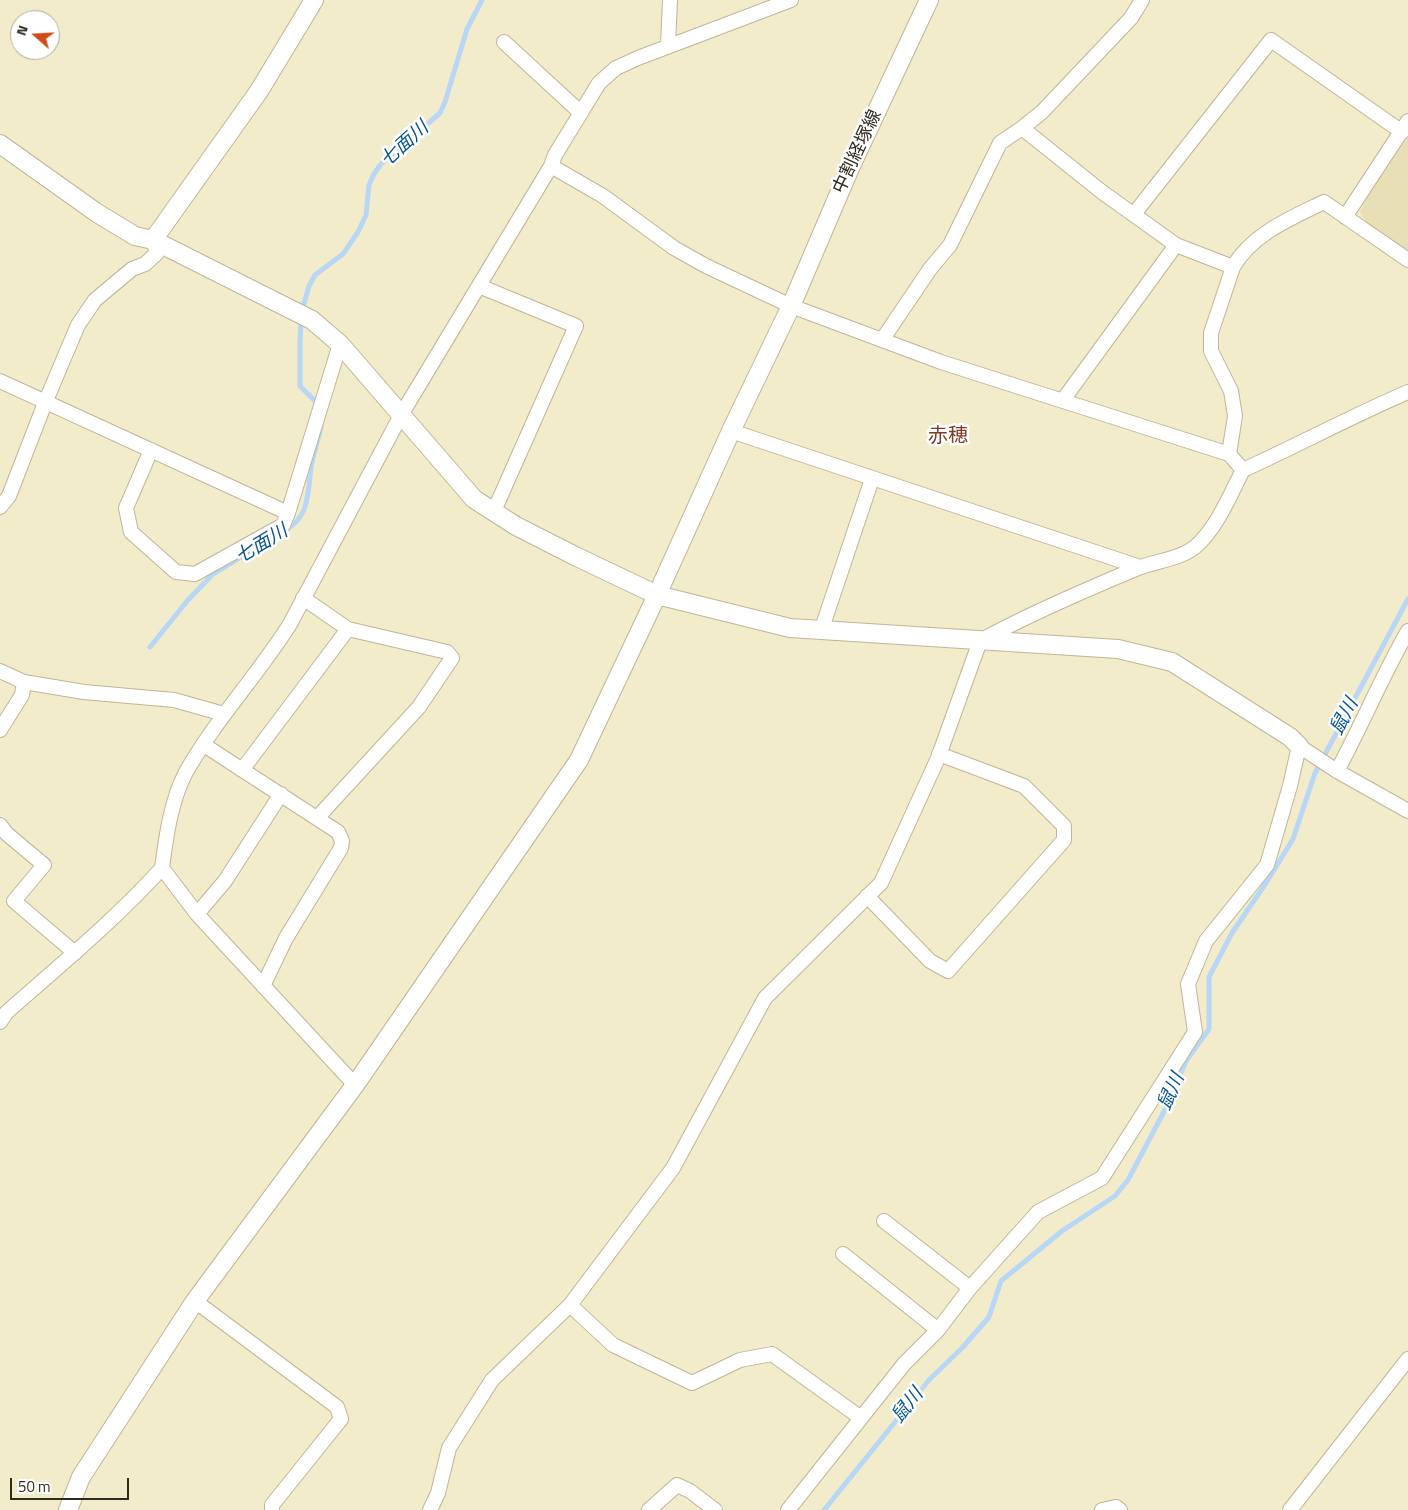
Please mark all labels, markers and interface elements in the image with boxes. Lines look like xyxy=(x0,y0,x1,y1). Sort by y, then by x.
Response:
north arrow xyxy=(10,10,60,60)
text: N xyxy=(10,22,33,38)
street label: 中割経塚線 xyxy=(829,107,887,197)
water label: 七面川 xyxy=(376,117,434,173)
district label: 赤穂 xyxy=(928,425,968,449)
water label: 七面川 xyxy=(232,521,292,569)
water label: 鼠川 xyxy=(1326,695,1364,739)
water label: 鼠川 xyxy=(1154,1070,1190,1114)
water label: 鼠川 xyxy=(887,1384,929,1428)
scale bar xyxy=(12,1468,131,1500)
text: 50 m xyxy=(18,1475,51,1498)

